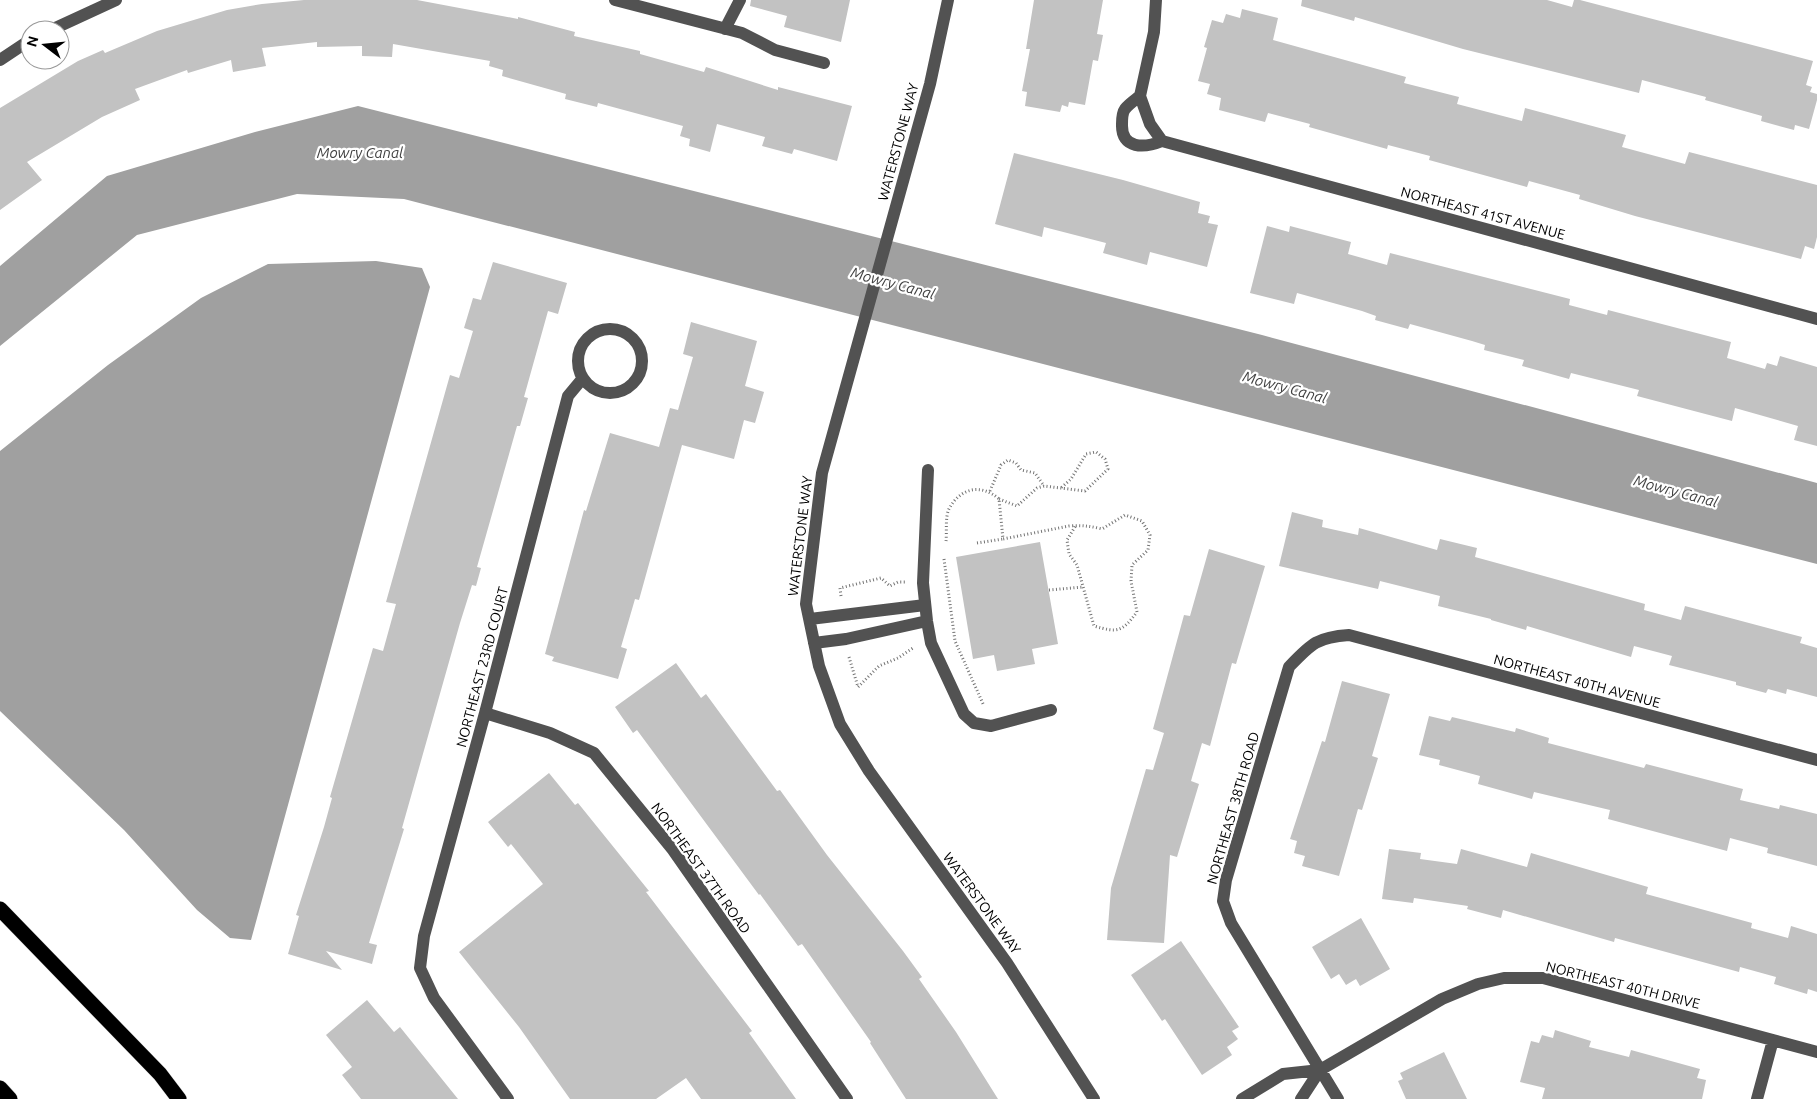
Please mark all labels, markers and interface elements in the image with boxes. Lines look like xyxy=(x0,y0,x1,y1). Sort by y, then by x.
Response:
north arrow xyxy=(20,20,70,70)
text: N xyxy=(23,34,42,49)
street label: WATERSTONE WAY xyxy=(875,81,921,203)
water label: Mowry Canal xyxy=(317,144,404,161)
street label: NORTHEAST 41ST AVENUE xyxy=(1399,183,1567,243)
water label: Mowry Canal xyxy=(849,264,938,303)
water label: Mowry Canal xyxy=(1241,368,1330,407)
water label: Mowry Canal xyxy=(1632,472,1721,511)
street label: WATERSTONE WAY xyxy=(785,475,815,597)
street label: NORTHEAST 23RD COURT xyxy=(453,585,511,749)
street label: NORTHEAST 40TH AVENUE xyxy=(1492,651,1662,711)
street label: NORTHEAST 38TH ROAD xyxy=(1204,730,1262,886)
street label: NORTHEAST 37TH ROAD xyxy=(648,799,754,937)
street label: WATERSTONE WAY xyxy=(940,849,1024,957)
street label: NORTHEAST 40TH DRIVE xyxy=(1544,958,1702,1012)

